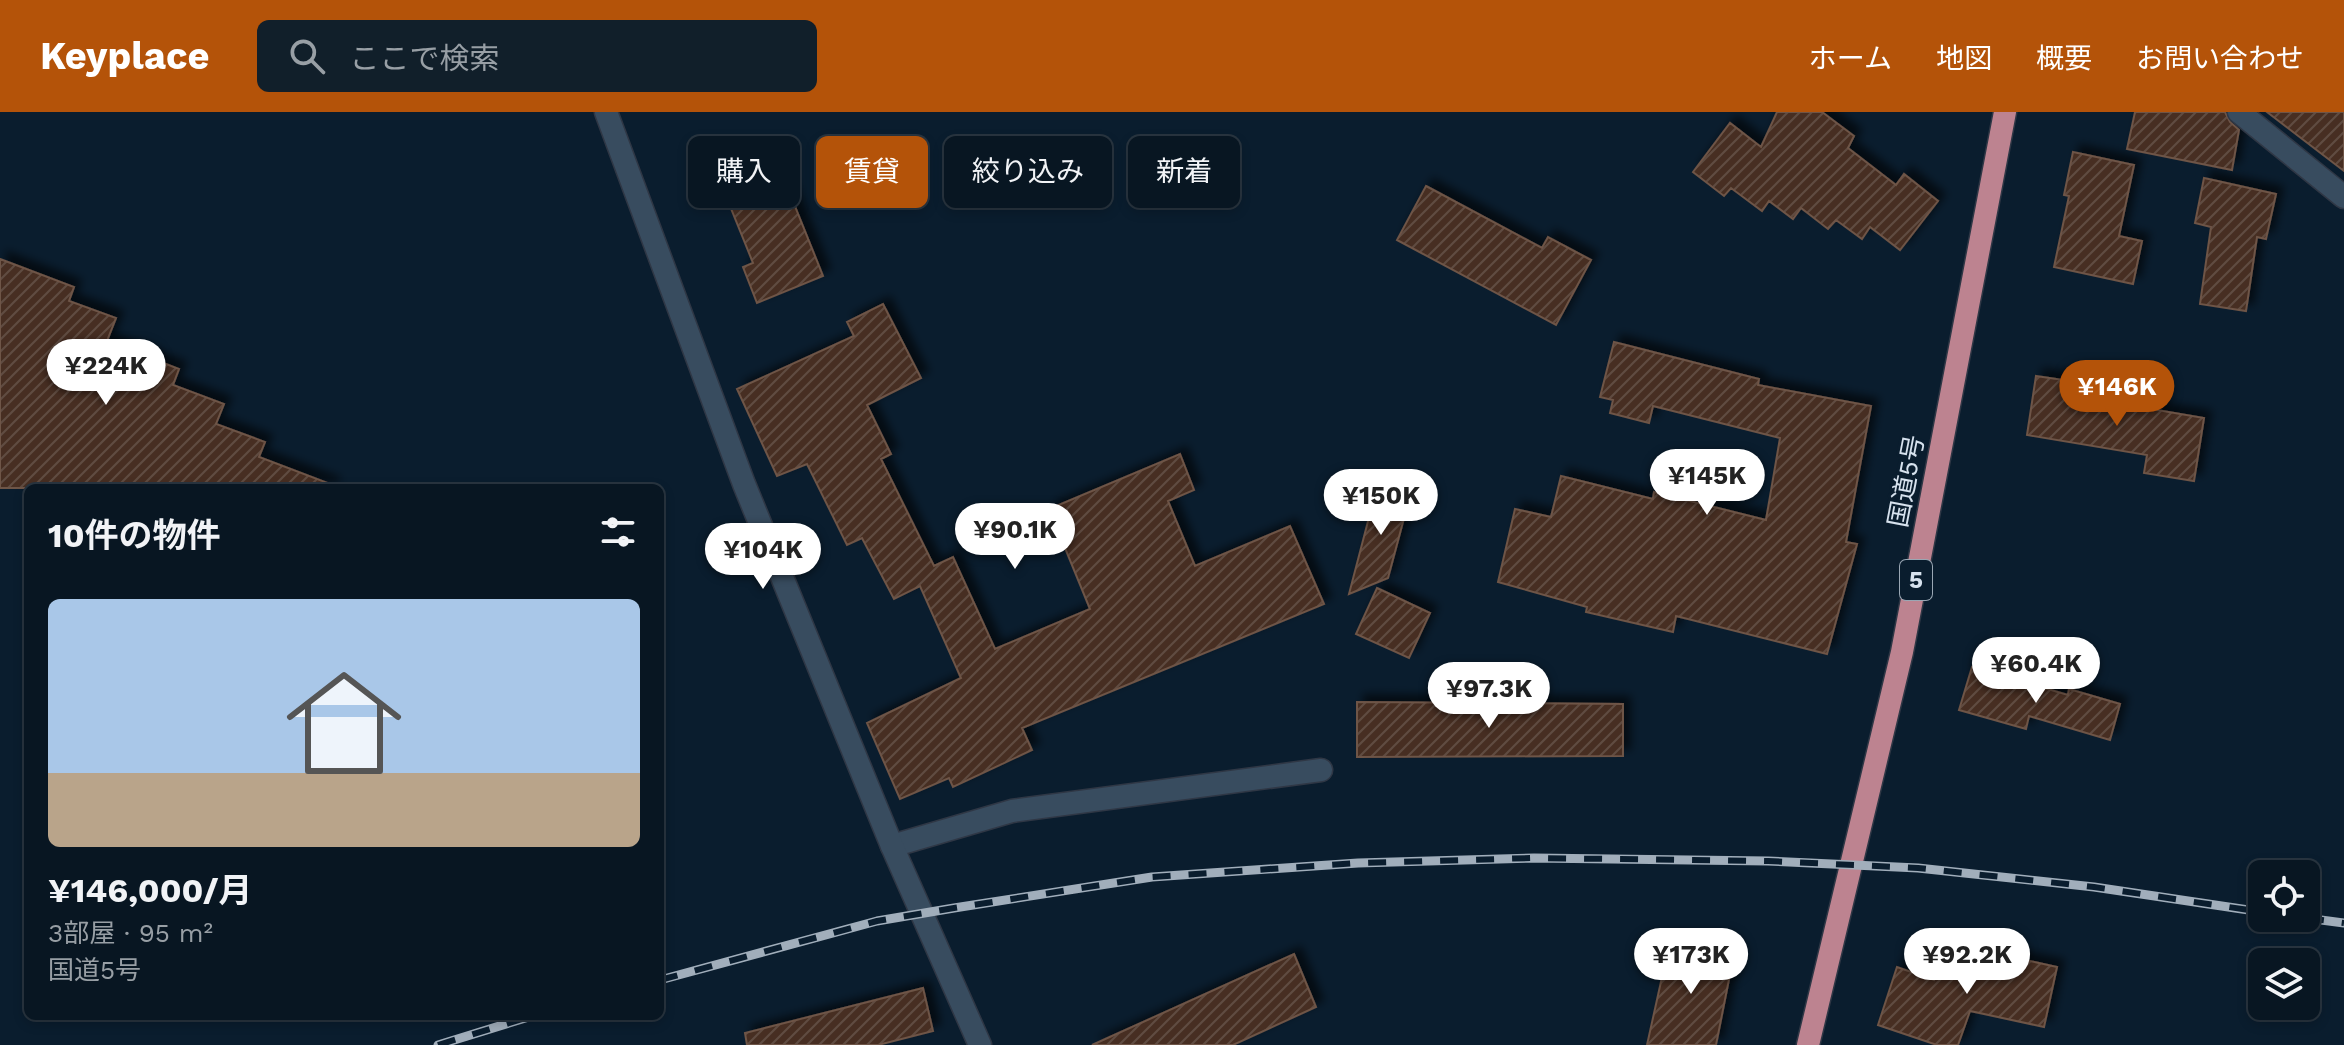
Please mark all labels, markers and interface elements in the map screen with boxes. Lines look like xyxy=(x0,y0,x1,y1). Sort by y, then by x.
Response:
search box xyxy=(257,20,817,92)
text: Keyplace xyxy=(40,34,209,78)
icon: search xyxy=(285,34,329,78)
text: ここで検索 xyxy=(349,41,499,76)
text: ホーム xyxy=(1809,42,1892,75)
text: 地図 xyxy=(1936,42,1992,75)
text: 概要 xyxy=(2036,42,2092,75)
text: お問い合わせ xyxy=(2136,42,2304,75)
chip: 購入 xyxy=(688,136,800,208)
chip: 賃貸 xyxy=(816,136,928,208)
chip: 絞り込み xyxy=(944,136,1112,208)
chip: 新着 xyxy=(1128,136,1240,208)
pin: ¥224K xyxy=(50,339,162,407)
text: ¥224K xyxy=(65,350,147,380)
pin: ¥146K xyxy=(2061,360,2173,428)
text: ¥146K xyxy=(2077,371,2157,401)
street label: 国道5号 xyxy=(1882,432,1930,530)
pin: ¥145K xyxy=(1651,449,1763,517)
text: ¥145K xyxy=(1668,460,1746,490)
pin: ¥150K xyxy=(1325,469,1437,537)
text: ¥150K xyxy=(1342,480,1420,510)
pin: ¥90.1K xyxy=(950,503,1080,571)
icon: filters xyxy=(596,510,640,554)
text: ¥90.1K xyxy=(973,514,1057,544)
text: 10件の物件 xyxy=(48,515,221,555)
pin: ¥104K xyxy=(707,523,819,591)
text: ¥104K xyxy=(723,534,803,564)
road number: 5 xyxy=(1900,560,1932,600)
pin: ¥60.4K xyxy=(1971,637,2101,705)
text: ¥60.4K xyxy=(1990,648,2082,678)
icon: home xyxy=(272,651,416,795)
pin: ¥97.3K xyxy=(1424,662,1554,730)
text: ¥97.3K xyxy=(1446,673,1532,703)
map controls xyxy=(2248,860,2320,1020)
button: locate xyxy=(2248,860,2320,932)
text: ¥146,000/月 xyxy=(48,870,253,910)
text: 3部屋 · 95 m² xyxy=(48,918,213,948)
pin: ¥173K xyxy=(1635,928,1747,996)
pin: ¥92.2K xyxy=(1902,928,2032,996)
text: ¥173K xyxy=(1652,939,1730,969)
text: ¥92.2K xyxy=(1922,939,2012,969)
button: layers xyxy=(2248,948,2320,1020)
text: 国道5号 xyxy=(48,955,141,985)

